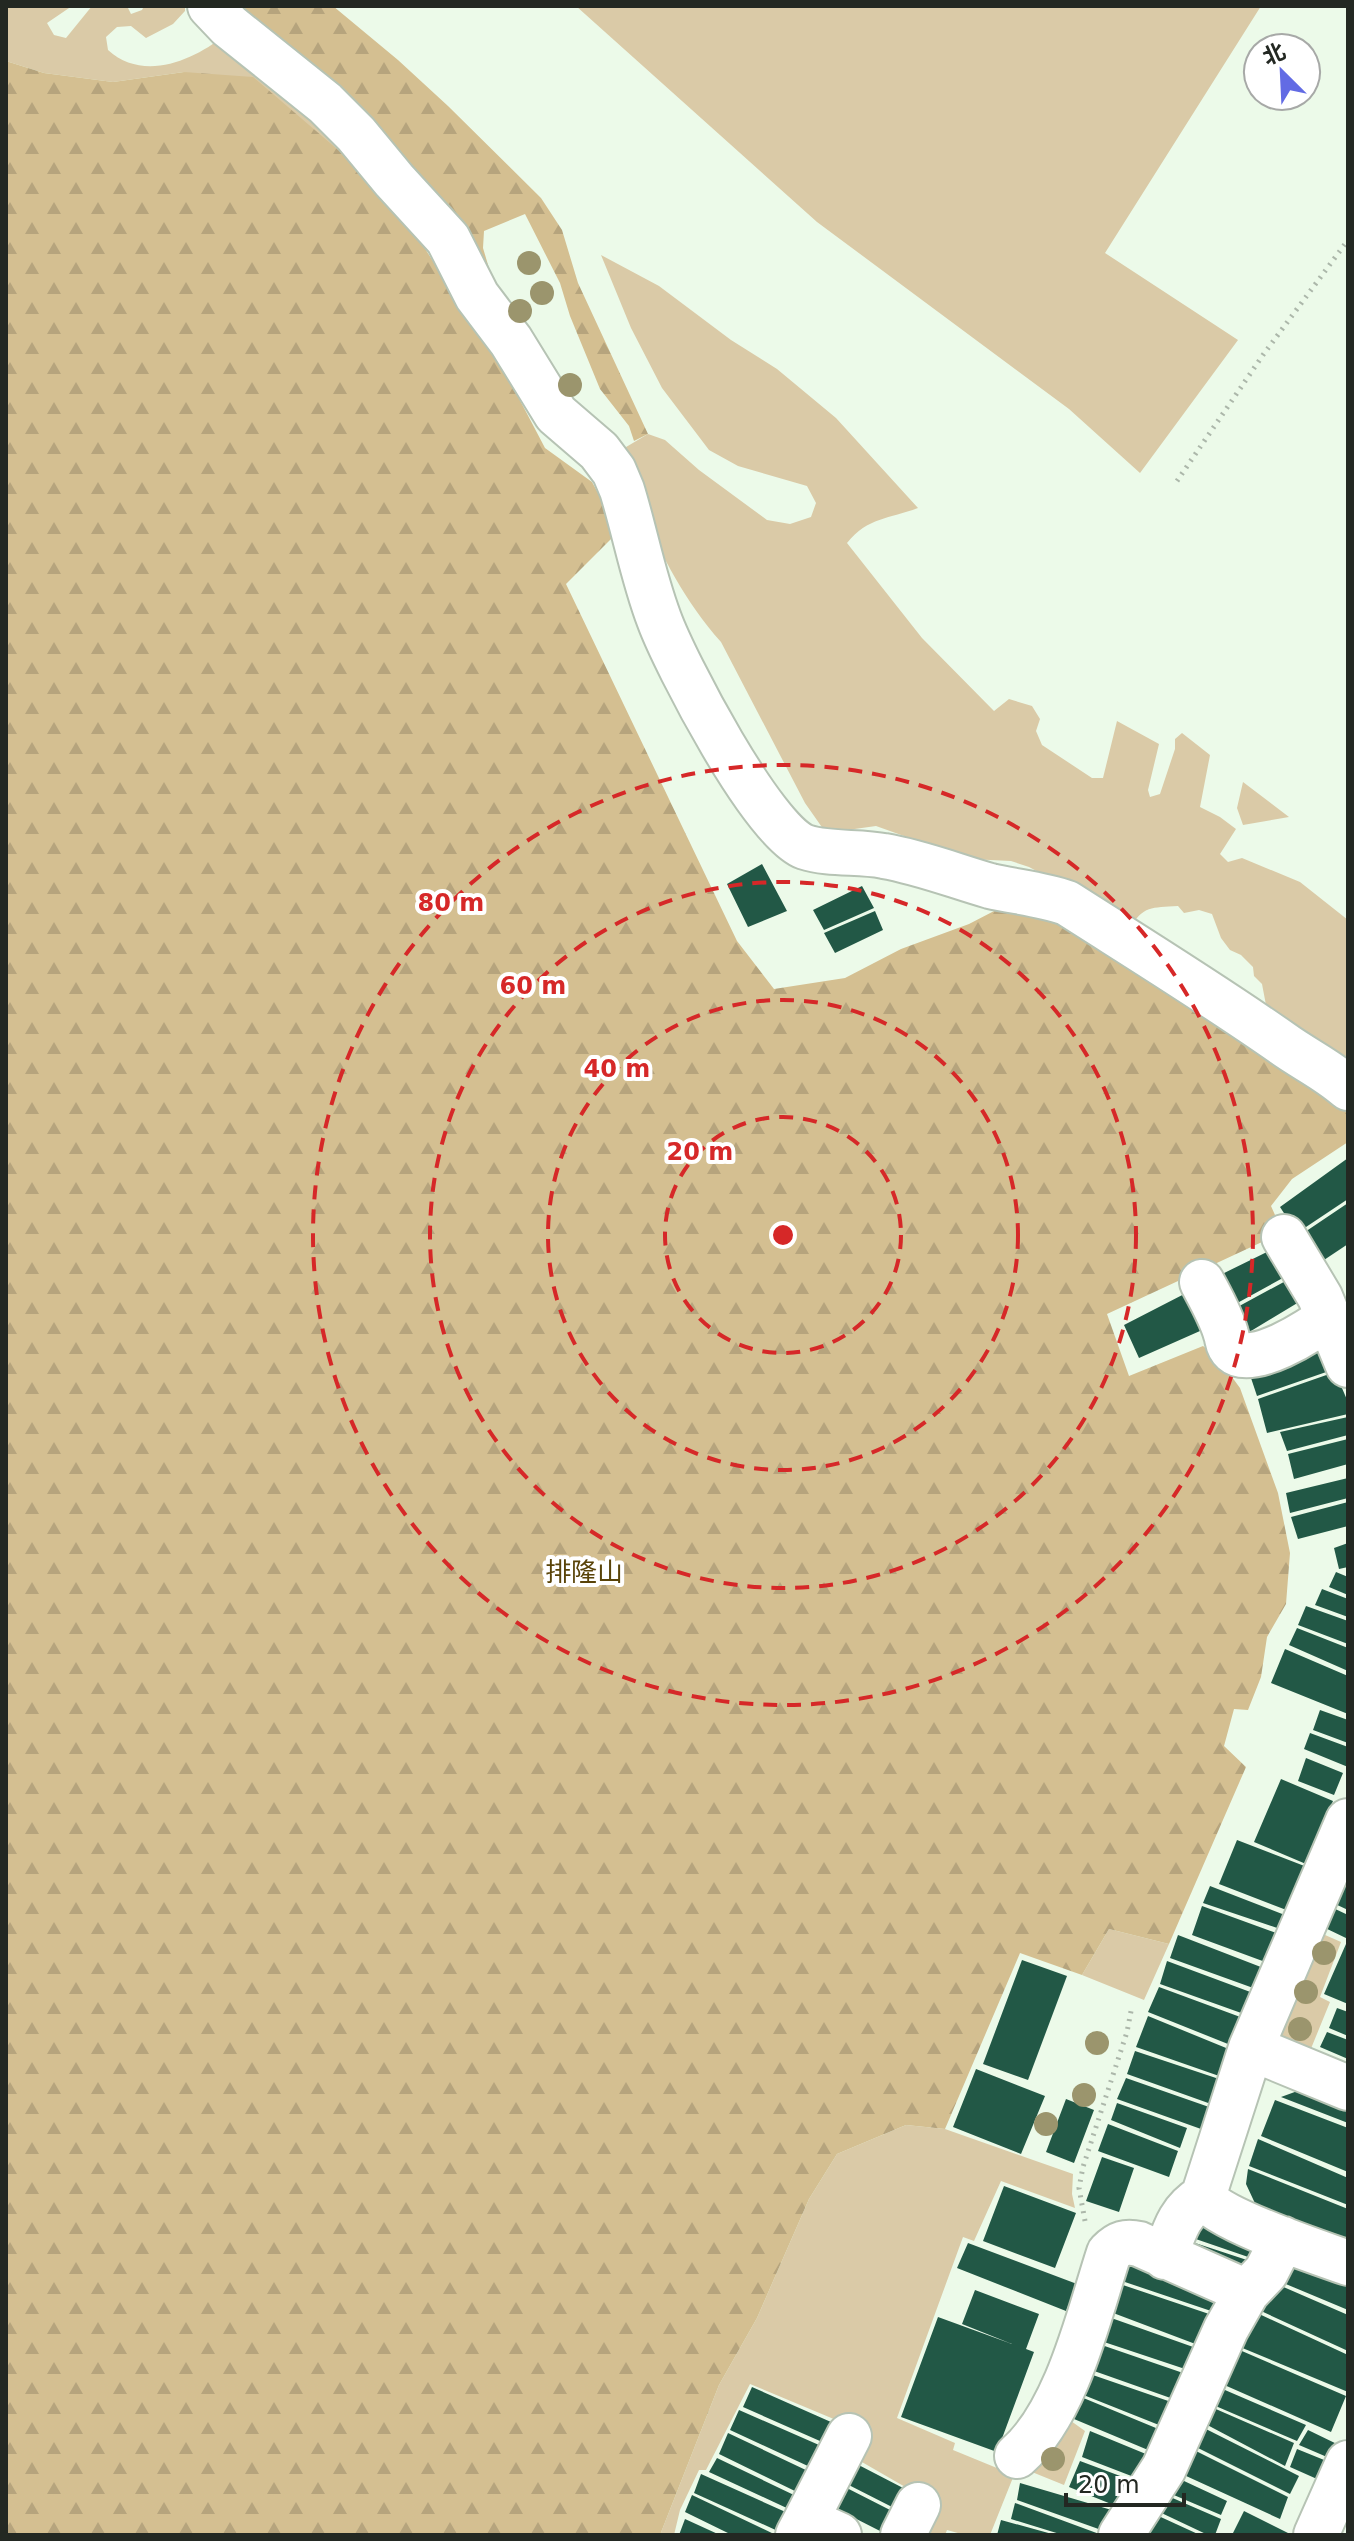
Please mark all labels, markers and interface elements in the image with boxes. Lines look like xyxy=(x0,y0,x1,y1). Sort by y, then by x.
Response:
north arrow xyxy=(1242,32,1322,112)
text: 北 xyxy=(1259,38,1289,70)
text: 80 m xyxy=(418,889,484,917)
text: 60 m xyxy=(500,972,566,1000)
text: 40 m xyxy=(584,1055,650,1083)
text: 20 m xyxy=(667,1138,733,1166)
centre of rings xyxy=(769,1221,797,1249)
park label: 排隆山 xyxy=(545,1557,623,1587)
scale bar xyxy=(1066,2457,1184,2507)
text: 20 m xyxy=(1078,2471,1140,2499)

